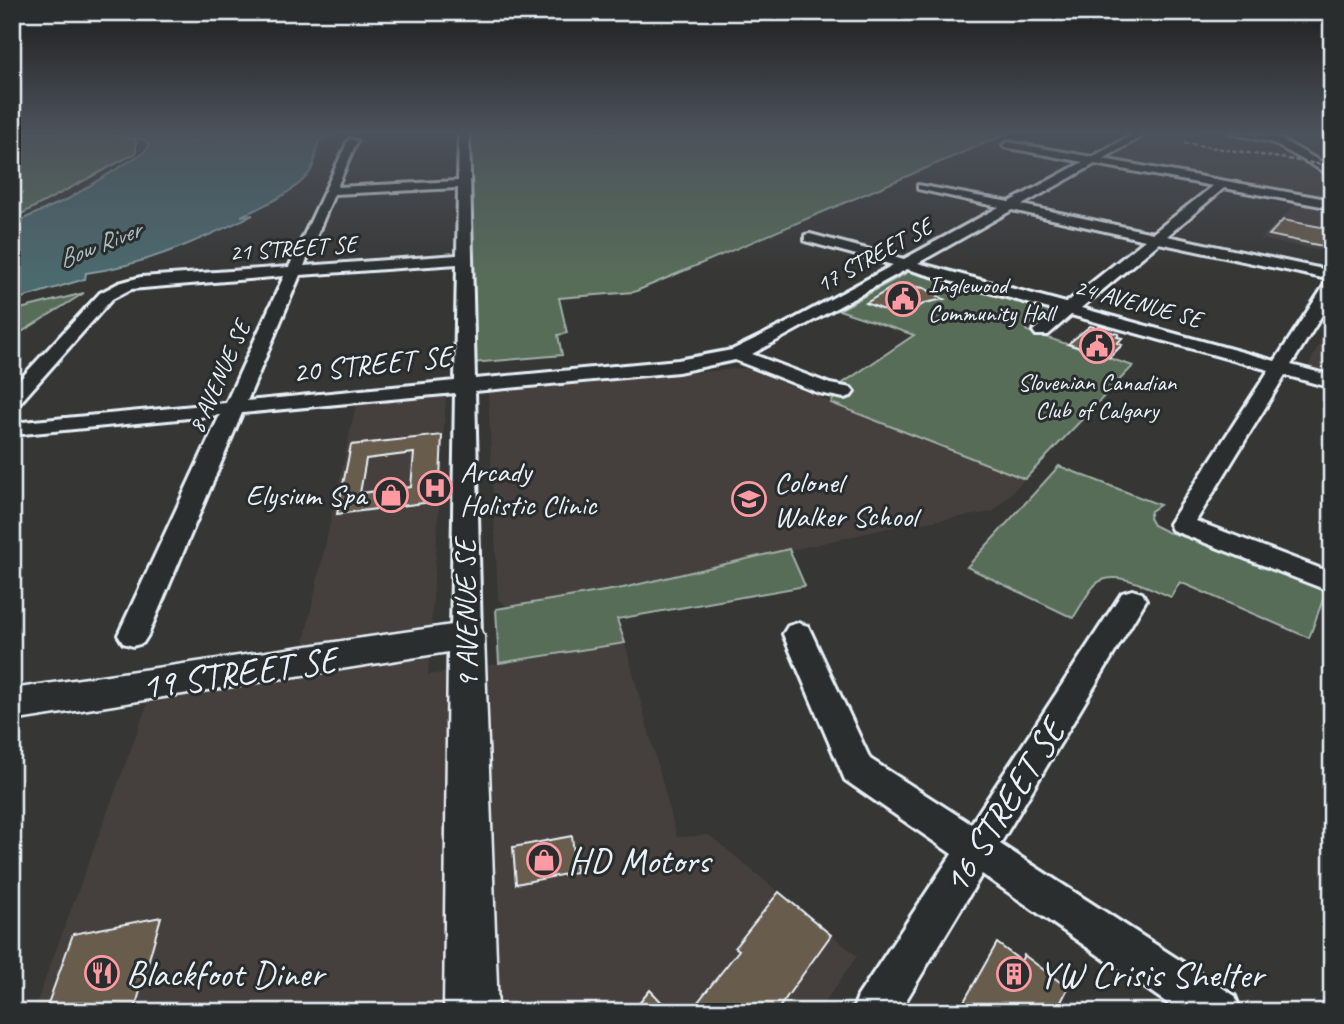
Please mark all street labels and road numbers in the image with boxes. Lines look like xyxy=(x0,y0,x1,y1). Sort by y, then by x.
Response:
street label: 17 STREET SE xyxy=(811,210,940,299)
street label: 21 STREET SE xyxy=(228,228,361,267)
street label: 24 AVENUE SE xyxy=(1071,272,1208,335)
street label: 8 AVENUE SE xyxy=(181,314,258,438)
street label: 20 STREET SE xyxy=(291,336,457,391)
street label: 9 AVENUE SE xyxy=(446,535,486,689)
street label: 19 STREET SE xyxy=(138,635,344,709)
street label: 16 STREET SE xyxy=(931,706,1078,902)

